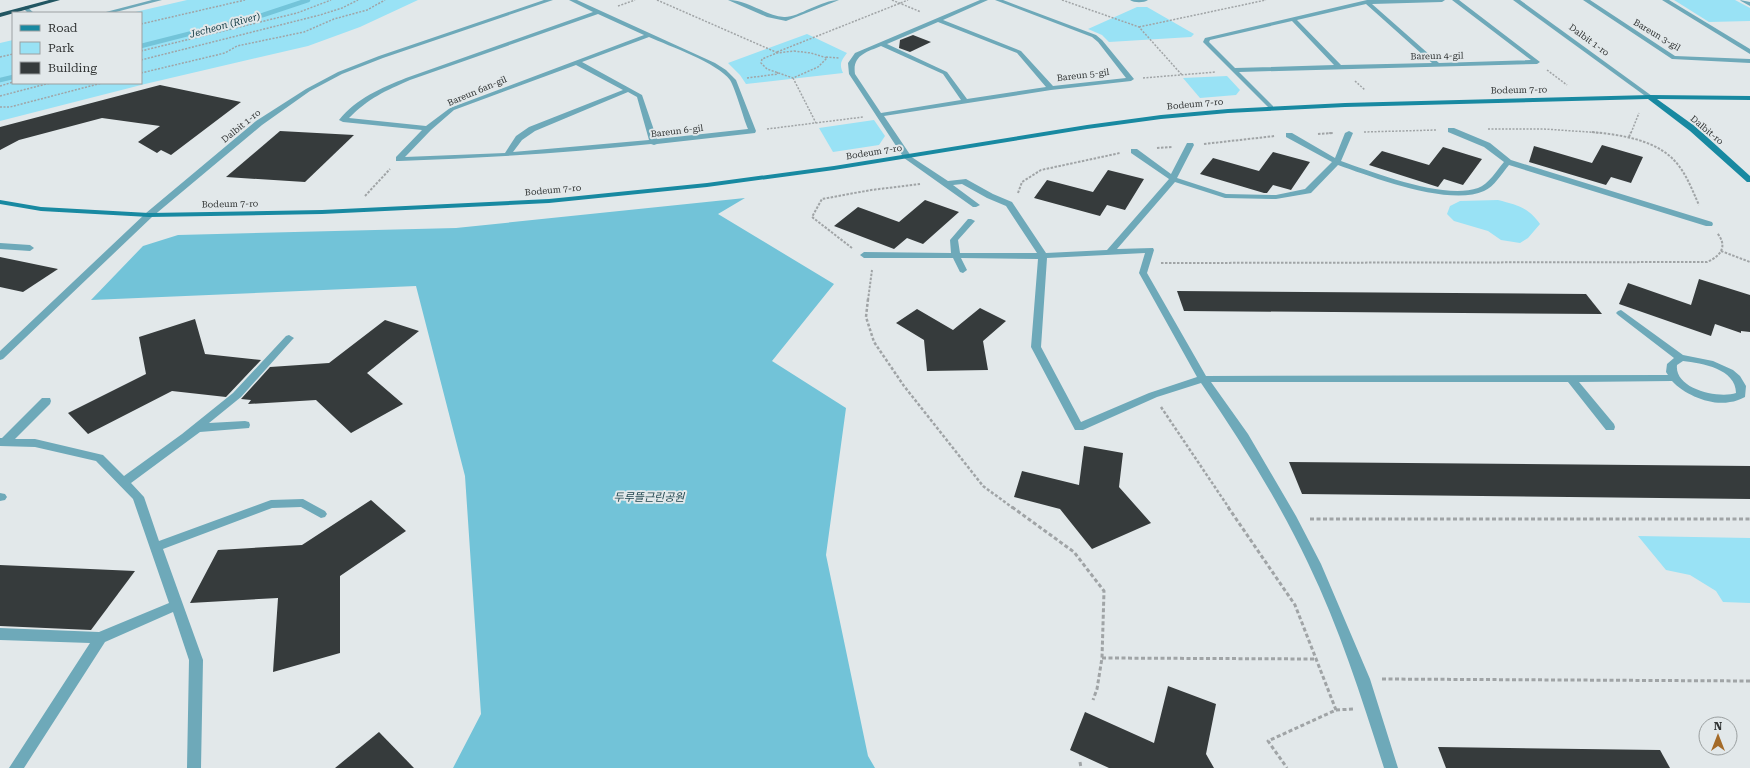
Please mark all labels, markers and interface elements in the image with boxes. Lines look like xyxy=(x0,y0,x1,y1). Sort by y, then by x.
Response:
water label: Jecheon (River) xyxy=(187,10,262,40)
legend xyxy=(12,12,142,84)
street label: Bareun 3-gil xyxy=(1632,17,1682,53)
text: Road xyxy=(48,21,78,35)
street label: Dalbit 1-ro xyxy=(1567,22,1611,58)
text: Park xyxy=(48,41,75,55)
street label: Bareun 4-gil xyxy=(1410,51,1464,61)
text: Building xyxy=(48,61,97,75)
street label: Bareun 5-gil xyxy=(1056,67,1110,83)
street label: Bareun 6an-gil xyxy=(446,74,508,108)
street label: Bodeum 7-ro xyxy=(1491,84,1548,95)
street label: Bodeum 7-ro xyxy=(1166,97,1224,111)
street label: Dalbit 1-ro xyxy=(220,107,263,145)
street label: Dalbit-ro xyxy=(1689,113,1726,147)
street label: Bareun 6-gil xyxy=(650,123,704,139)
street label: Bodeum 7-ro xyxy=(845,143,903,161)
street label: Bodeum 7-ro xyxy=(524,183,582,197)
street label: Bodeum 7-ro xyxy=(202,198,259,209)
park label: 두루뜰근린공원 xyxy=(614,491,685,504)
north arrow xyxy=(1698,716,1738,756)
text: N xyxy=(1714,720,1723,733)

